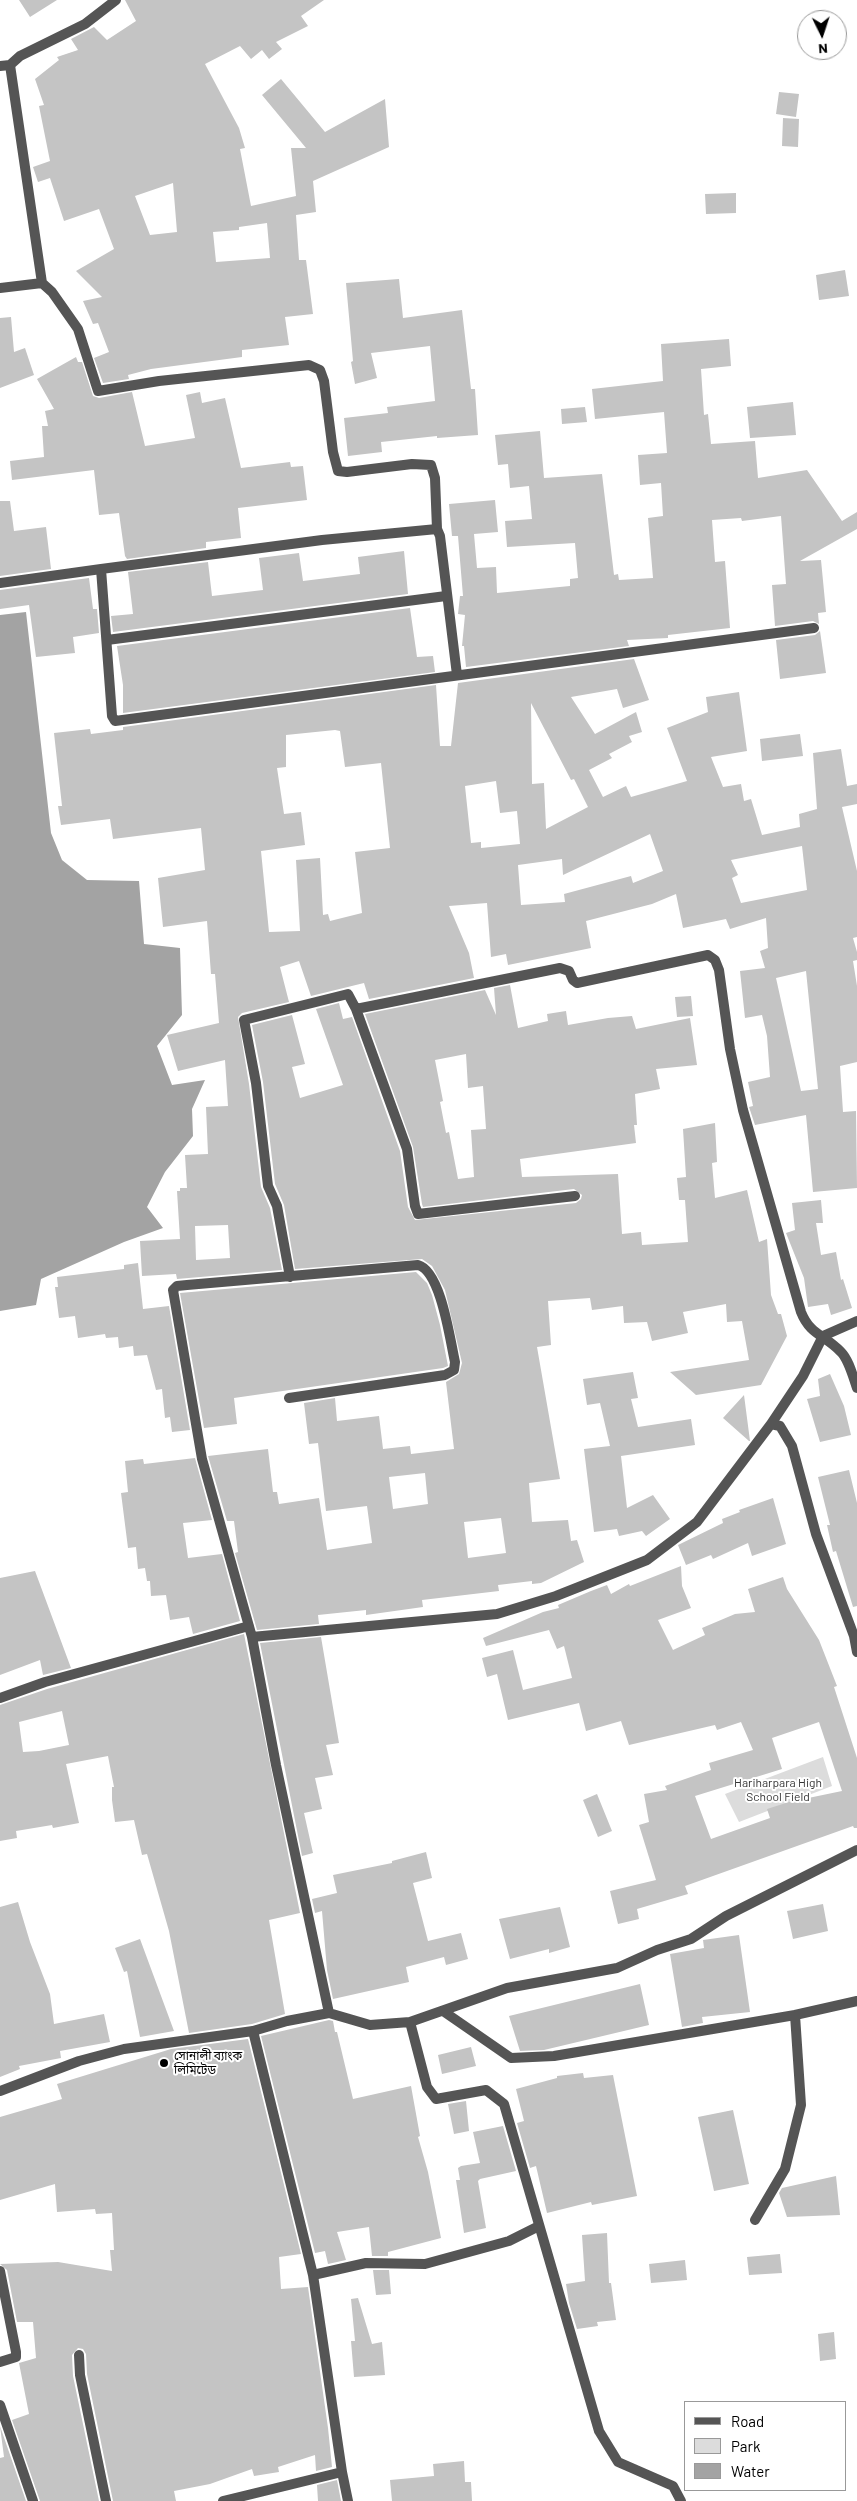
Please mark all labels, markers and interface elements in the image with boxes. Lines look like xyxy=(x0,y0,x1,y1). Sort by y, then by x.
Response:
north arrow xyxy=(797,10,847,60)
text: N xyxy=(818,41,828,58)
park label: Hariharpara High School Field xyxy=(734,1776,822,1804)
place label: সোনালী ব্যাংক লিমিটেড xyxy=(174,2049,242,2077)
marker: সোনালী ব্যাংক লিমিটেড xyxy=(158,2057,170,2069)
legend xyxy=(684,2401,847,2491)
text: Road xyxy=(731,2412,764,2430)
text: Park xyxy=(731,2437,760,2455)
text: Water xyxy=(731,2462,770,2480)

